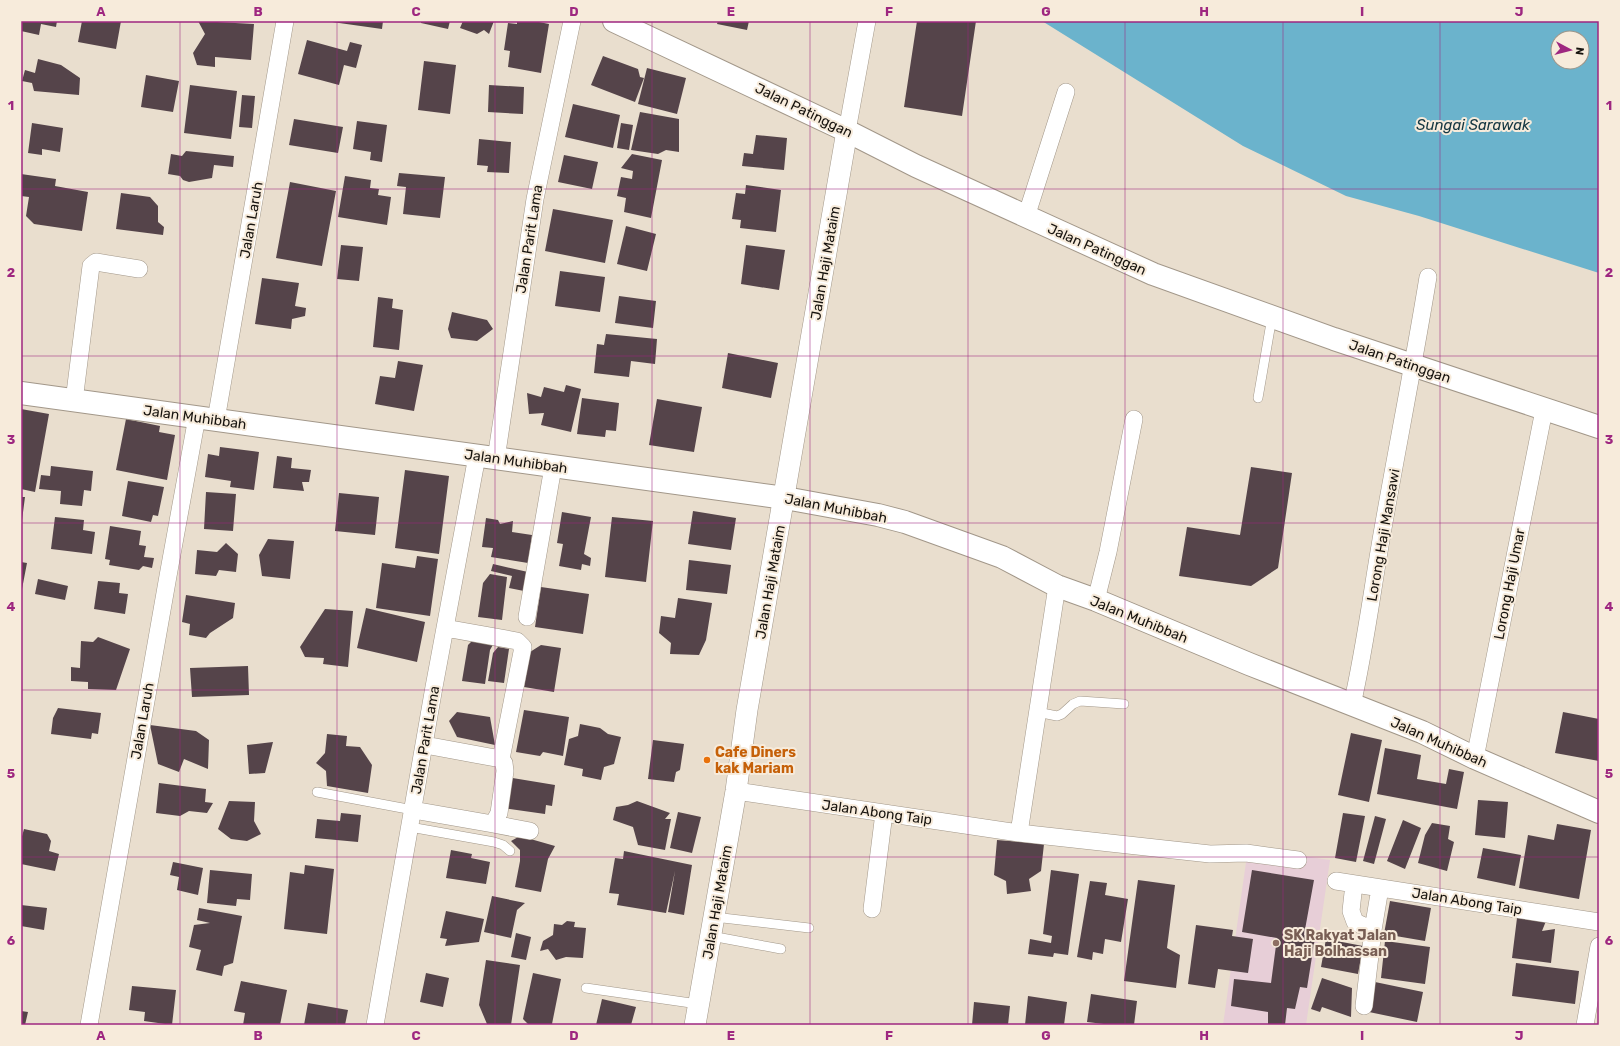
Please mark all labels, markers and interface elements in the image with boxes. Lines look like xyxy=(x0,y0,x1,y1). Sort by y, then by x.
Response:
text: A xyxy=(96,4,106,19)
text: B xyxy=(253,4,263,19)
text: C xyxy=(411,4,421,19)
text: D xyxy=(569,4,579,19)
text: E xyxy=(727,4,735,19)
text: F xyxy=(885,4,893,19)
text: G xyxy=(1041,4,1051,19)
text: H xyxy=(1199,4,1209,19)
text: I xyxy=(1360,4,1364,19)
text: J xyxy=(1515,4,1523,19)
north arrow xyxy=(1550,30,1590,70)
text: N xyxy=(1572,46,1586,56)
street label: Jalan Patinggan xyxy=(752,79,855,141)
text: 1 xyxy=(8,98,14,113)
text: 1 xyxy=(1606,98,1612,113)
water label: Sungai Sarawak xyxy=(1416,116,1530,134)
street label: Jalan Laruh xyxy=(236,180,267,260)
street label: Jalan Parit Lama xyxy=(513,184,546,295)
street label: Jalan Haji Mataim xyxy=(807,205,844,322)
street label: Jalan Patinggan xyxy=(1045,220,1149,279)
text: 2 xyxy=(7,265,15,280)
text: 2 xyxy=(1605,265,1613,280)
street label: Jalan Patinggan xyxy=(1347,336,1453,387)
street label: Jalan Muhibbah xyxy=(142,402,248,433)
text: 3 xyxy=(7,432,16,447)
text: 3 xyxy=(1605,432,1614,447)
street label: Jalan Muhibbah xyxy=(463,446,569,477)
street label: Lorong Haji Mansawi xyxy=(1363,467,1404,603)
street label: Jalan Muhibbah xyxy=(783,490,889,527)
street label: Jalan Haji Mataim xyxy=(752,524,789,641)
street label: Lorong Haji Umar xyxy=(1490,526,1529,641)
street label: Jalan Muhibbah xyxy=(1087,592,1190,647)
text: 4 xyxy=(7,599,16,614)
text: 4 xyxy=(1605,599,1614,614)
street label: Jalan Laruh xyxy=(127,681,158,761)
street label: Jalan Parit Lama xyxy=(408,685,443,796)
street label: Jalan Muhibbah xyxy=(1388,714,1490,771)
place label: Cafe Diners kak Mariam xyxy=(715,744,796,777)
marker: Cafe Diners kak Mariam xyxy=(702,755,712,765)
text: 5 xyxy=(7,766,15,781)
text: 5 xyxy=(1605,766,1613,781)
street label: Jalan Abong Taip xyxy=(821,796,933,829)
street label: Jalan Haji Mataim xyxy=(699,844,736,961)
street label: Jalan Abong Taip xyxy=(1411,884,1523,919)
place label: SK Rakyat Jalan Haji Bolhassan xyxy=(1284,927,1396,960)
text: 6 xyxy=(7,933,16,948)
text: 6 xyxy=(1605,933,1614,948)
marker: SK Rakyat Jalan Haji Bolhassan xyxy=(1271,938,1281,948)
text: A xyxy=(96,1028,106,1043)
text: B xyxy=(253,1028,263,1043)
text: C xyxy=(411,1028,421,1043)
text: D xyxy=(569,1028,579,1043)
text: E xyxy=(727,1028,735,1043)
text: F xyxy=(885,1028,893,1043)
text: G xyxy=(1041,1028,1051,1043)
text: H xyxy=(1199,1028,1209,1043)
text: I xyxy=(1360,1028,1364,1043)
text: J xyxy=(1515,1028,1523,1043)

